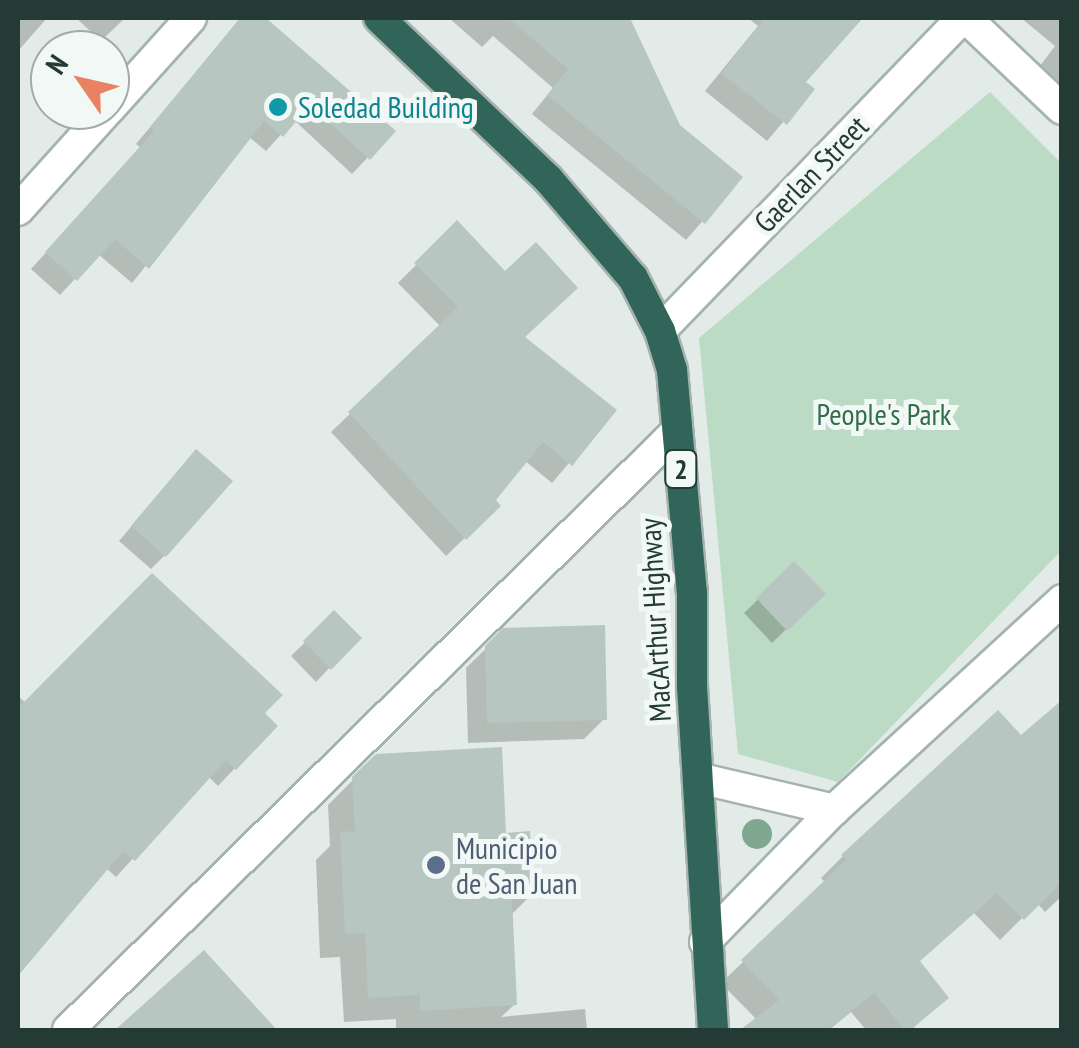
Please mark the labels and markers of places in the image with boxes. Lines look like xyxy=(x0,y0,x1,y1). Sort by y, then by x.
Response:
place label: Soledad Building xyxy=(298,89,474,125)
marker: Soledad Building xyxy=(267,96,289,118)
place label: Municipio de San Juan xyxy=(456,830,578,900)
marker: Municipio de San Juan xyxy=(425,854,447,876)

